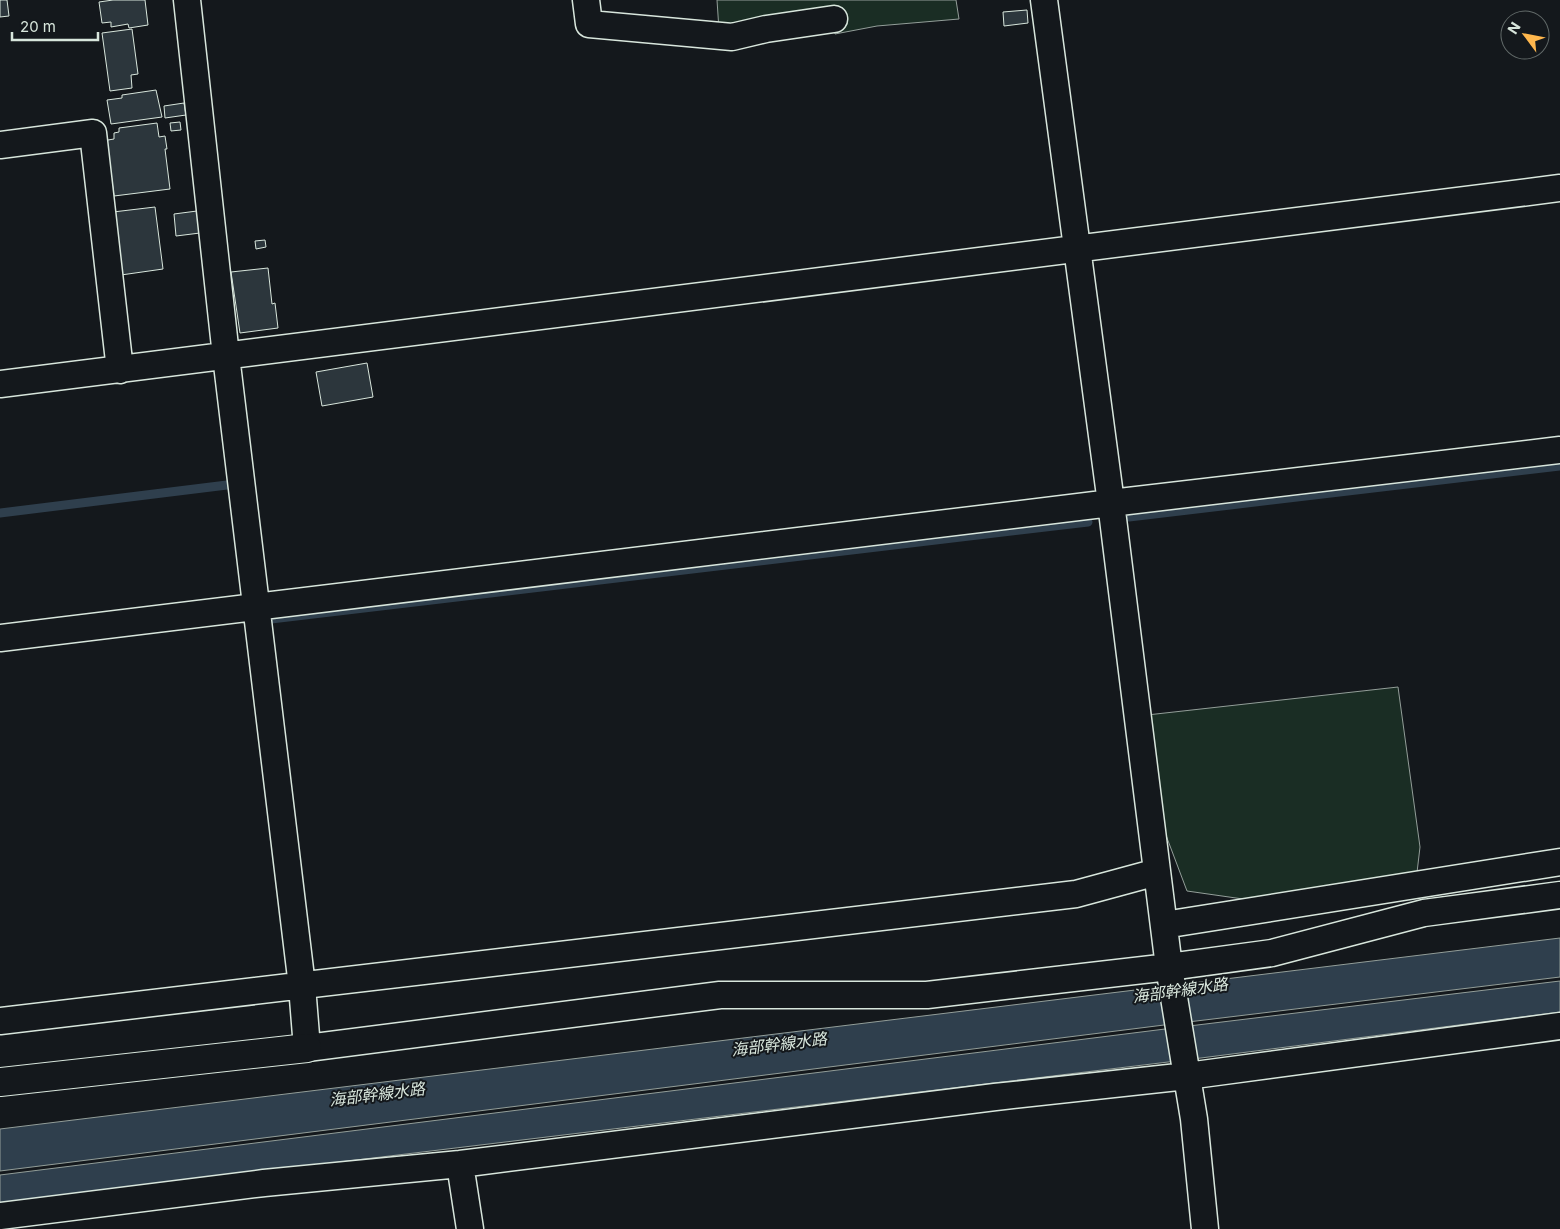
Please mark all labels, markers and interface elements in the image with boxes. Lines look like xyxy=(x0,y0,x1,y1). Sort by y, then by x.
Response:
scale bar xyxy=(12,10,99,42)
north arrow xyxy=(1500,10,1550,60)
text: 20 m xyxy=(20,17,56,36)
text: N xyxy=(1504,19,1524,37)
water label: 海部幹線水路 xyxy=(1131,973,1231,1007)
water label: 海部幹線水路 xyxy=(730,1028,830,1060)
water label: 海部幹線水路 xyxy=(328,1078,428,1110)

